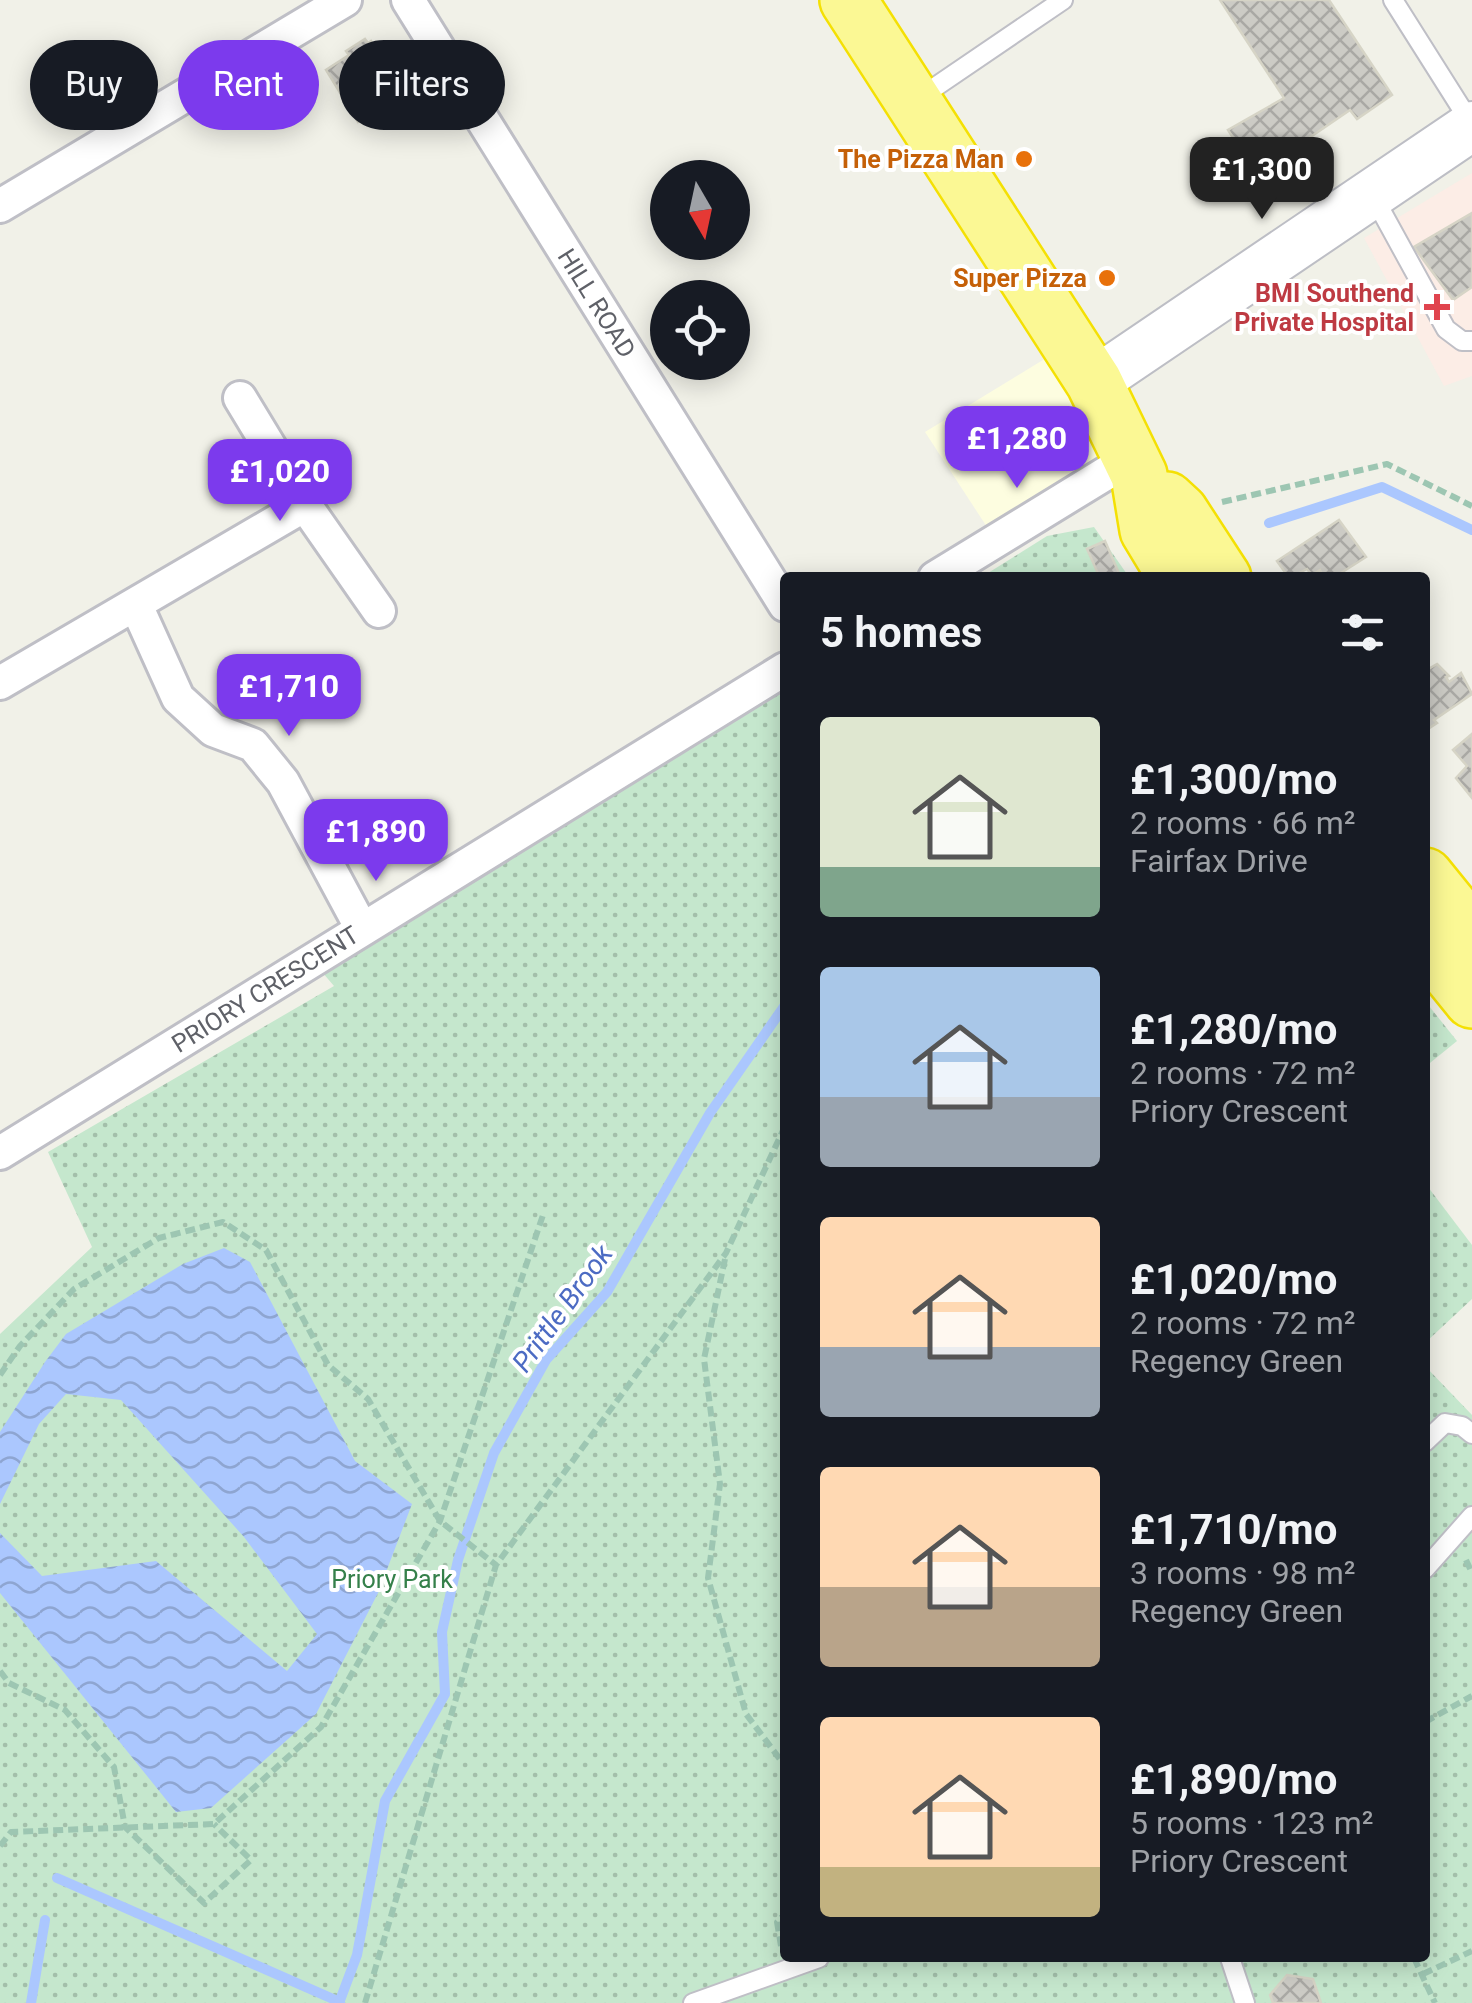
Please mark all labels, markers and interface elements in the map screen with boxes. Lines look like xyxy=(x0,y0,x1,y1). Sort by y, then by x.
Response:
chip: Buy xyxy=(30,40,158,130)
chip: Rent xyxy=(178,40,319,130)
chip: Filters xyxy=(339,40,505,130)
pin: £1,300 xyxy=(1181,137,1343,222)
place label: The Pizza Man xyxy=(838,145,1004,174)
marker: The Pizza Man xyxy=(1013,148,1035,170)
text: £1,300 xyxy=(1212,150,1312,188)
north arrow xyxy=(650,160,750,260)
map controls xyxy=(650,160,750,380)
street label: HILL ROAD xyxy=(552,243,641,363)
place label: Super Pizza xyxy=(953,264,1087,293)
marker: Super Pizza xyxy=(1096,267,1118,289)
place label: BMI Southend Private Hospital xyxy=(1234,279,1414,337)
button: locate xyxy=(650,280,750,380)
marker: BMI Southend Private Hospital xyxy=(1424,294,1450,320)
pin: £1,280 xyxy=(936,406,1098,491)
text: £1,280 xyxy=(967,419,1067,457)
pin: £1,020 xyxy=(199,439,361,524)
text: £1,020 xyxy=(230,452,330,490)
icon: filters xyxy=(1335,605,1390,660)
text: 5 homes xyxy=(820,608,982,657)
pin: £1,710 xyxy=(208,654,370,739)
text: £1,710 xyxy=(239,667,339,705)
text: £1,300/mo xyxy=(1130,755,1337,804)
icon: home xyxy=(900,757,1020,877)
pin: £1,890 xyxy=(295,799,457,884)
text: 2 rooms · 66 m² xyxy=(1130,804,1355,842)
text: £1,890 xyxy=(326,812,426,850)
text: Fairfax Drive xyxy=(1130,842,1308,880)
street label: PRIORY CRESCENT xyxy=(166,920,364,1059)
text: £1,280/mo xyxy=(1130,1005,1337,1054)
icon: home xyxy=(900,1007,1020,1127)
text: 2 rooms · 72 m² xyxy=(1130,1054,1355,1092)
text: Priory Crescent xyxy=(1130,1092,1348,1130)
water label: Prittle Brook xyxy=(505,1237,620,1378)
text: £1,020/mo xyxy=(1130,1255,1337,1304)
icon: home xyxy=(900,1257,1020,1377)
text: 2 rooms · 72 m² xyxy=(1130,1304,1355,1342)
text: Regency Green xyxy=(1130,1342,1343,1380)
text: £1,710/mo xyxy=(1130,1505,1337,1554)
icon: home xyxy=(900,1507,1020,1627)
text: 3 rooms · 98 m² xyxy=(1130,1554,1355,1592)
park label: Priory Park xyxy=(331,1565,453,1594)
text: Regency Green xyxy=(1130,1592,1343,1630)
text: £1,890/mo xyxy=(1130,1755,1337,1804)
icon: home xyxy=(900,1757,1020,1877)
text: 5 rooms · 123 m² xyxy=(1130,1804,1373,1842)
text: Priory Crescent xyxy=(1130,1842,1348,1880)

